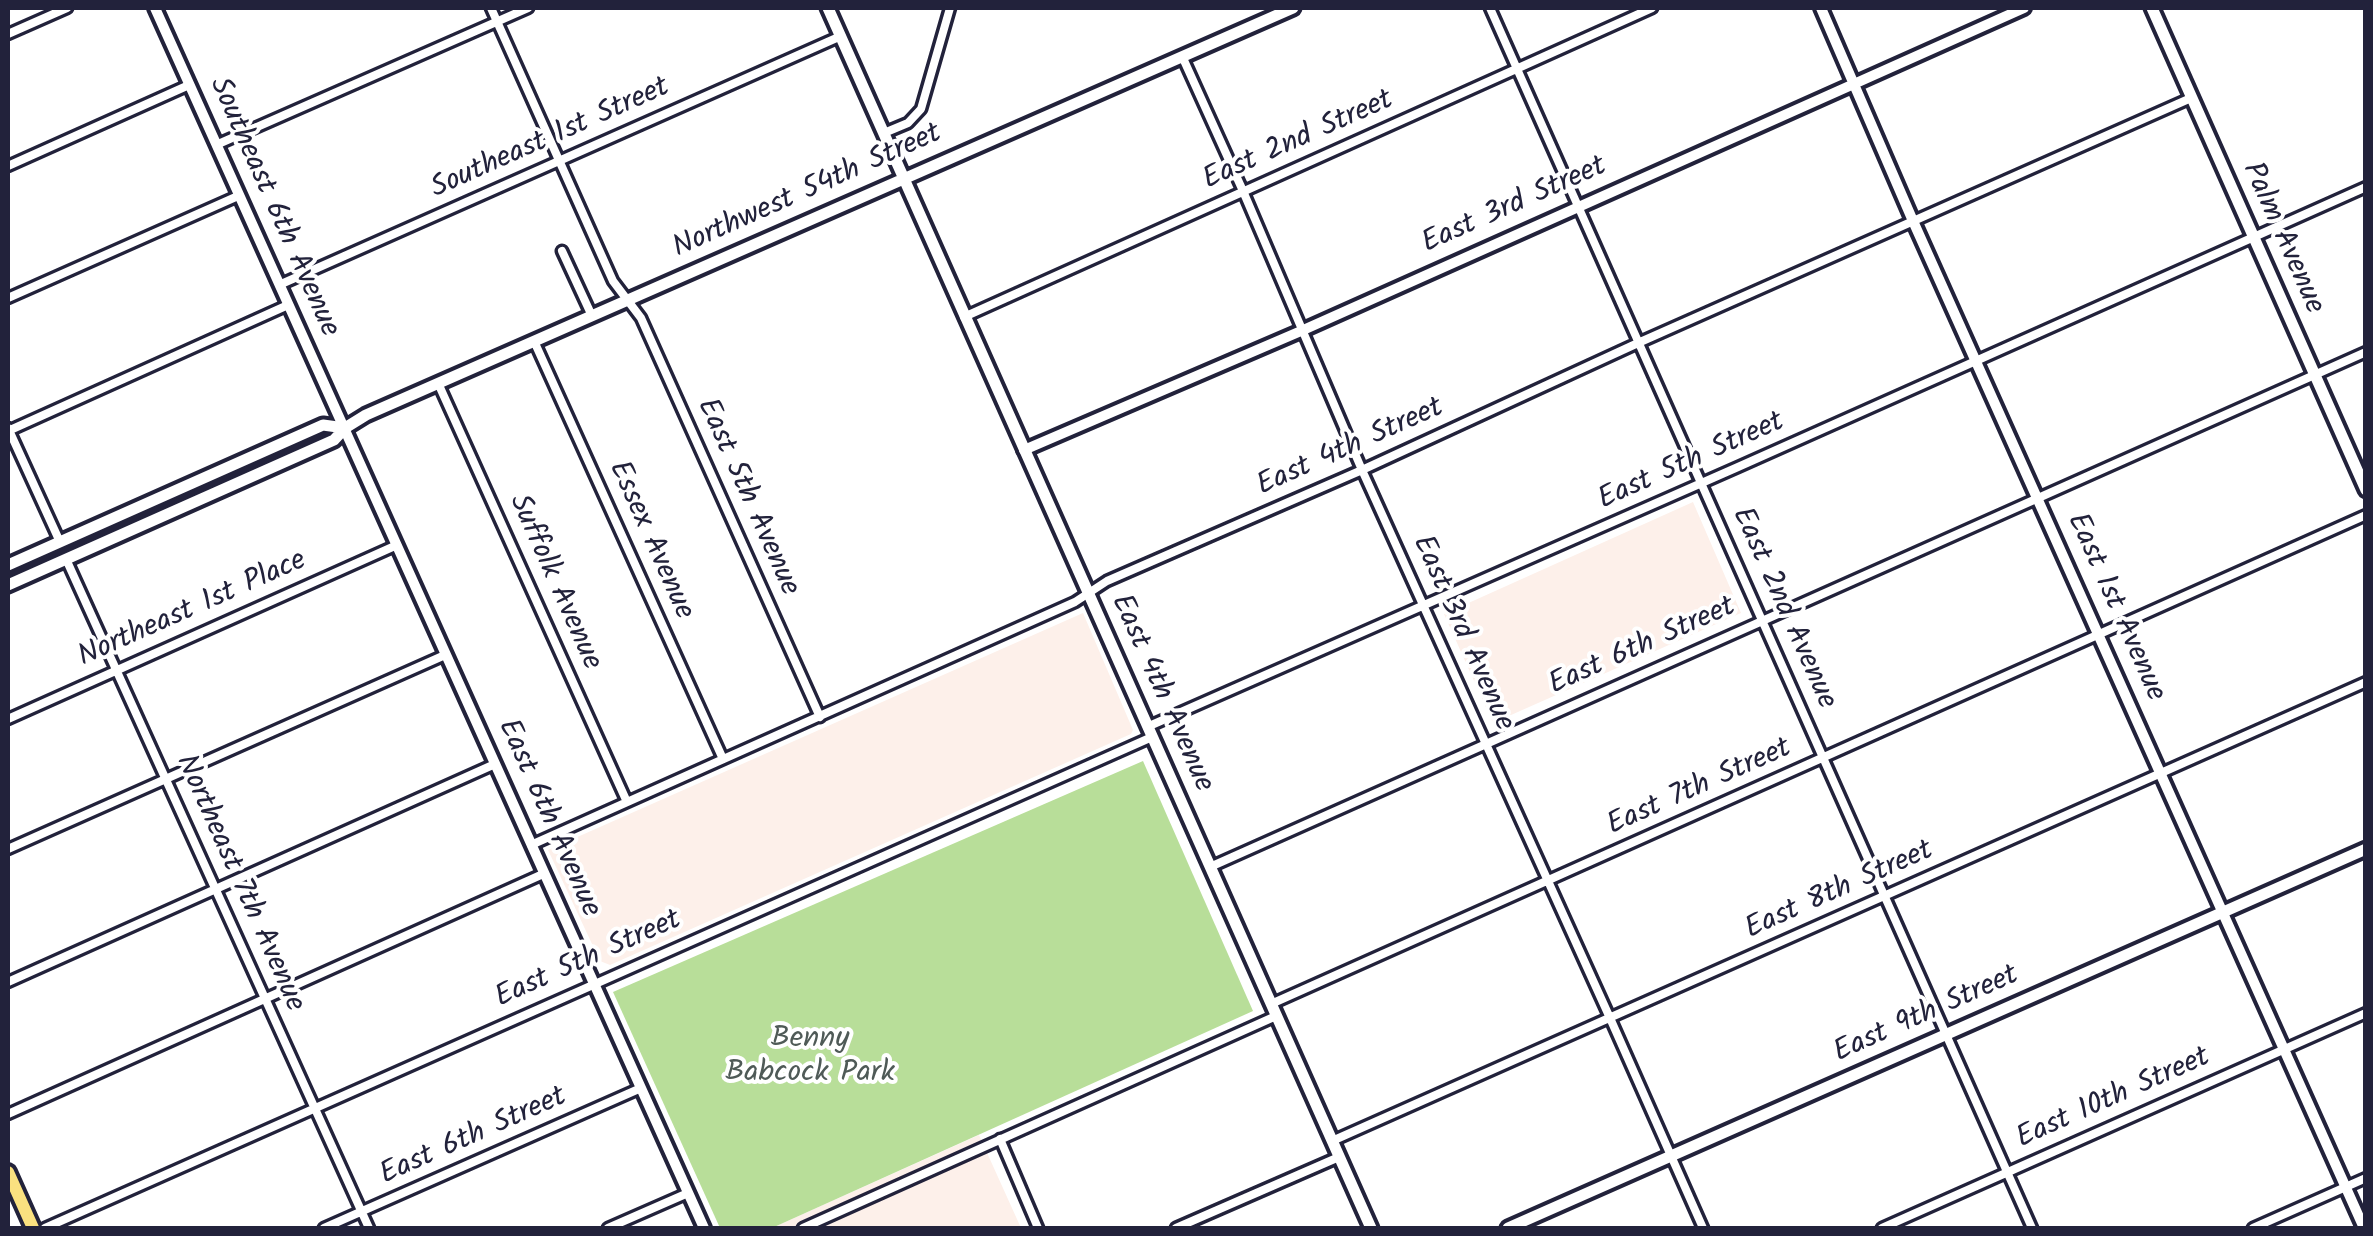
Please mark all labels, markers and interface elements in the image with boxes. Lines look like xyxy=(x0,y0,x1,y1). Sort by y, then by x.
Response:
street label: Southeast 1st Street xyxy=(426,71,676,209)
street label: Southeast 6th Avenue xyxy=(199,73,345,343)
street label: East 2nd Street xyxy=(1198,84,1400,200)
street label: Northwest 54th Street xyxy=(668,118,948,268)
street label: East 3rd Street xyxy=(1417,150,1613,264)
street label: Palm Avenue xyxy=(2232,158,2330,320)
street label: East 4th Street xyxy=(1252,392,1450,506)
street label: East 5th Avenue xyxy=(686,394,806,602)
street label: East 5th Street xyxy=(1593,406,1791,520)
street label: Essex Avenue xyxy=(598,456,700,626)
street label: Suffolk Avenue xyxy=(498,490,608,676)
street label: East 2nd Avenue xyxy=(1721,503,1843,715)
street label: East 1st Avenue xyxy=(2056,508,2172,708)
street label: East 3rd Avenue xyxy=(1402,531,1520,737)
street label: Northeast 1st Place xyxy=(73,545,313,677)
street label: East 4th Avenue xyxy=(1100,590,1220,798)
street label: East 6th Street xyxy=(1544,591,1742,705)
street label: East 6th Avenue xyxy=(487,714,607,924)
street label: East 7th Street xyxy=(1602,732,1798,846)
street label: Northeast 7th Avenue xyxy=(165,750,311,1018)
street label: East 8th Street xyxy=(1740,834,1940,950)
street label: East 5th Street xyxy=(490,904,688,1018)
street label: East 9th Street xyxy=(1829,959,2025,1073)
park label: Benny Babcock Park xyxy=(725,1023,895,1094)
street label: East 10th Street xyxy=(2012,1041,2216,1159)
street label: East 6th Street xyxy=(375,1081,573,1195)

